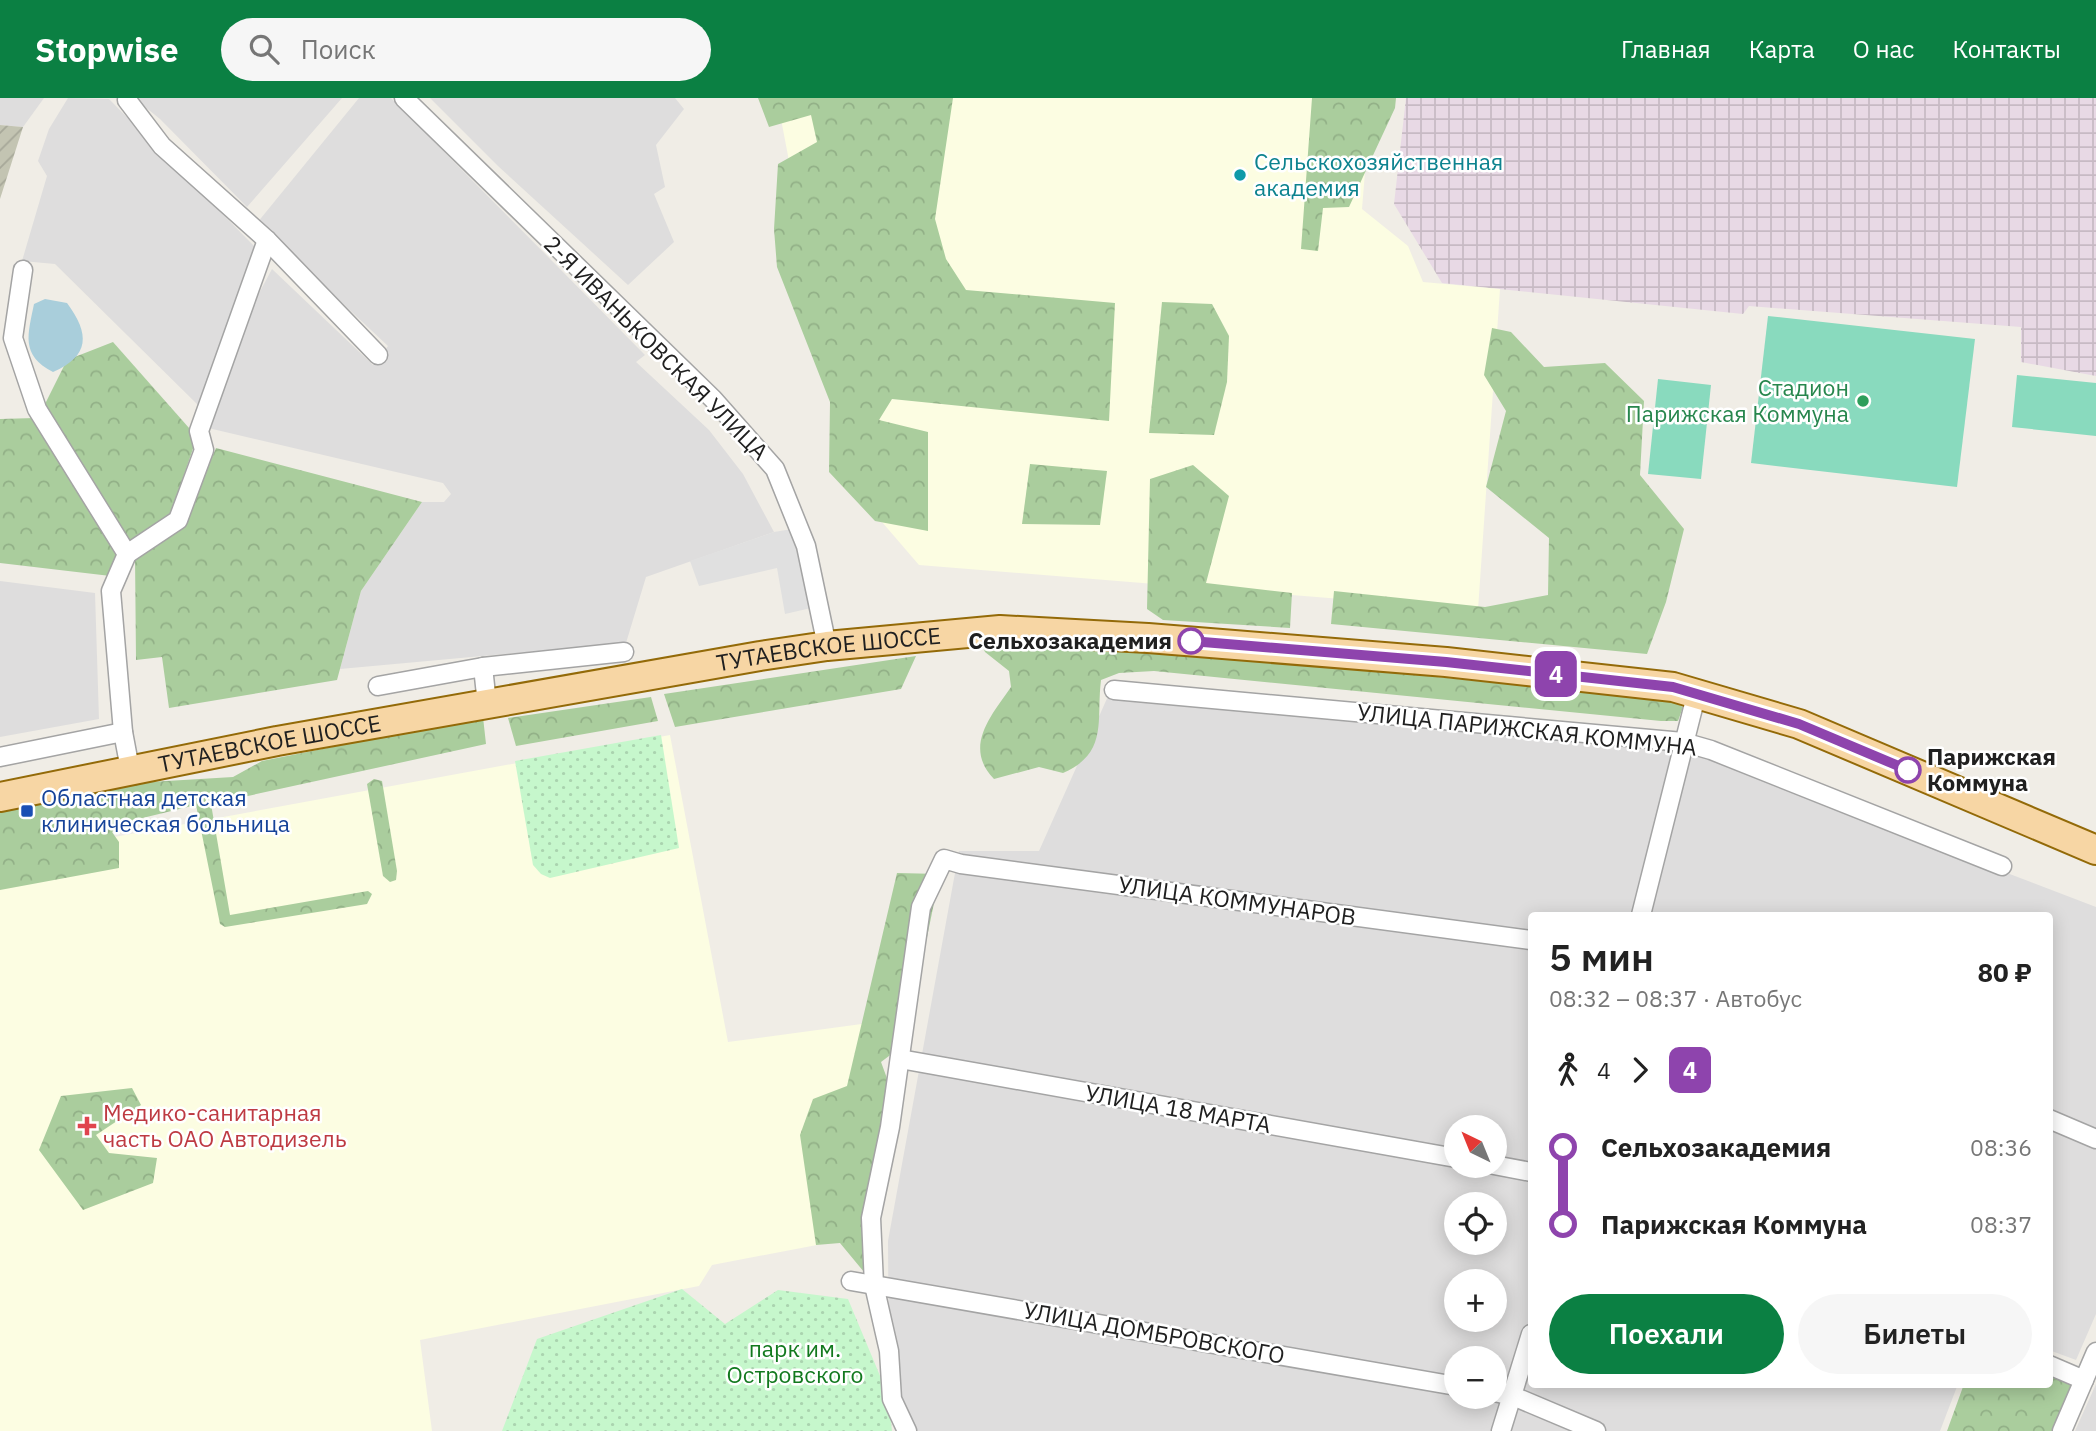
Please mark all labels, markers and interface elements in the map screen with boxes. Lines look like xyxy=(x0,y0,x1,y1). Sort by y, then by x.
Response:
search box xyxy=(221,18,711,81)
text: Stopwise xyxy=(35,28,179,71)
icon: search xyxy=(245,30,283,68)
text: Поиск xyxy=(301,32,376,66)
text: Главная xyxy=(1621,33,1711,65)
text: Карта xyxy=(1749,33,1815,65)
text: О нас xyxy=(1853,33,1914,65)
text: Контакты xyxy=(1952,33,2061,65)
place label: Сельскохозяйственная академия xyxy=(1254,146,1503,202)
marker: Сельскохозяйственная академия xyxy=(1232,167,1248,183)
street label: 2-Я ИВАНЬКОВСКАЯ УЛИЦА xyxy=(538,229,776,466)
place label: Стадион Парижская Коммуна xyxy=(1626,372,1849,428)
marker: Стадион Парижская Коммуна xyxy=(1855,393,1871,409)
street label: ТУТАЕВСКОЕ ШОССЕ xyxy=(714,620,942,677)
place label: Сельхозакадемия xyxy=(968,625,1172,655)
marker: Сельхозакадемия xyxy=(1178,628,1204,654)
line badge: 4 xyxy=(1533,651,1579,697)
text: 4 xyxy=(1549,658,1563,690)
street label: УЛИЦА ПАРИЖСКАЯ КОММУНА xyxy=(1356,696,1699,762)
street label: ТУТАЕВСКОЕ ШОССЕ xyxy=(156,707,383,779)
place label: Парижская Коммуна xyxy=(1927,741,2056,797)
marker: Парижская Коммуна xyxy=(1895,757,1921,783)
place label: Областная детская клиническая больница xyxy=(41,782,290,838)
marker: Областная детская клиническая больница xyxy=(19,803,35,819)
street label: УЛИЦА КОММУНАРОВ xyxy=(1116,868,1358,932)
text: 5 мин xyxy=(1549,932,1654,981)
text: 80 ₽ xyxy=(1977,955,2032,989)
text: 08:32 – 08:37 · Автобус xyxy=(1549,983,1802,1013)
icon: walk xyxy=(1549,1051,1587,1089)
icon: forward xyxy=(1621,1051,1659,1089)
text: 4 xyxy=(1683,1054,1697,1086)
text: 4 xyxy=(1597,1055,1611,1085)
street label: УЛИЦА 18 МАРТА xyxy=(1083,1077,1274,1139)
place label: Медико-санитарная часть ОАО Автодизель xyxy=(103,1097,347,1153)
north arrow xyxy=(1444,1115,1507,1178)
map controls xyxy=(1444,1115,1507,1409)
marker: Медико-санитарная часть ОАО Автодизель xyxy=(77,1116,97,1136)
text: Сельхозакадемия xyxy=(1601,1130,1831,1164)
text: 08:36 xyxy=(1970,1132,2032,1162)
button: locate xyxy=(1444,1192,1507,1255)
text: Парижская Коммуна xyxy=(1601,1207,1867,1241)
text: 08:37 xyxy=(1970,1209,2032,1239)
button: + xyxy=(1444,1269,1507,1332)
street label: УЛИЦА ДОМБРОВСКОГО xyxy=(1021,1294,1287,1370)
button: Поехали xyxy=(1549,1294,1784,1374)
button: Билеты xyxy=(1798,1294,2032,1374)
park label: парк им. Островского xyxy=(726,1333,864,1389)
button: − xyxy=(1444,1346,1507,1409)

